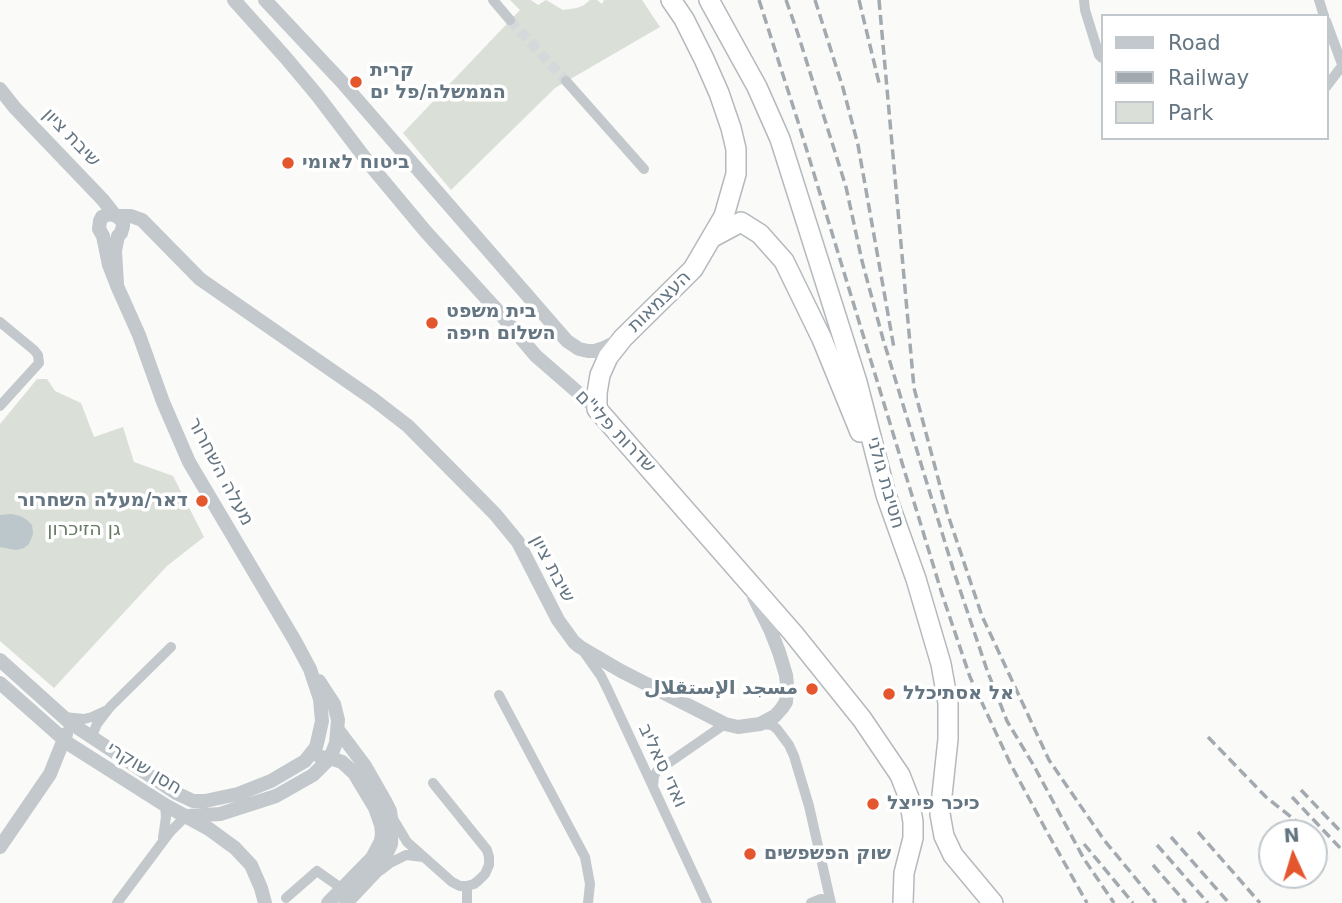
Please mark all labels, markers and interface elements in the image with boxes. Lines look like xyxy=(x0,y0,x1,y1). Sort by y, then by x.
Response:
legend xyxy=(1100,14,1328,140)
text: Road xyxy=(1168,31,1221,55)
place label: קרית הממשלה/פל ים xyxy=(370,60,506,104)
text: Railway xyxy=(1168,66,1249,90)
marker: קרית הממשלה/פל ים xyxy=(348,74,364,90)
text: Park xyxy=(1168,101,1213,125)
street label: שיבת ציון xyxy=(37,104,105,172)
place label: ביטוח לאומי xyxy=(302,152,409,174)
marker: ביטוח לאומי xyxy=(280,155,296,171)
street label: העצמאות xyxy=(624,266,696,338)
place label: בית משפט השלום חיפה xyxy=(446,301,556,345)
marker: בית משפט השלום חיפה xyxy=(424,315,440,331)
street label: שדרות פלי"ם xyxy=(570,386,660,478)
street label: מעלה השחרור xyxy=(182,414,258,530)
street label: חטיבת גולני xyxy=(861,435,909,531)
place label: דאר/מעלה השחרור xyxy=(17,490,188,512)
marker: דאר/מעלה השחרור xyxy=(194,493,210,509)
park label: גן הזיכרון xyxy=(47,519,121,541)
street label: שיבת ציון xyxy=(525,531,579,607)
place label: مسجد الإستقلال xyxy=(644,678,798,700)
marker: مسجد الإستقلال xyxy=(804,681,820,697)
place label: אל אסתיכלל xyxy=(903,683,1014,705)
marker: אל אסתיכלל xyxy=(881,686,897,702)
street label: ואדי סאליב xyxy=(633,721,691,811)
street label: חסן שוקרי xyxy=(103,738,185,800)
place label: כיכר פייצל xyxy=(887,793,980,815)
marker: כיכר פייצל xyxy=(865,796,881,812)
north arrow xyxy=(1258,819,1328,889)
text: N xyxy=(1283,824,1300,847)
place label: שוק הפשפשים xyxy=(764,843,891,865)
marker: שוק הפשפשים xyxy=(742,846,758,862)

